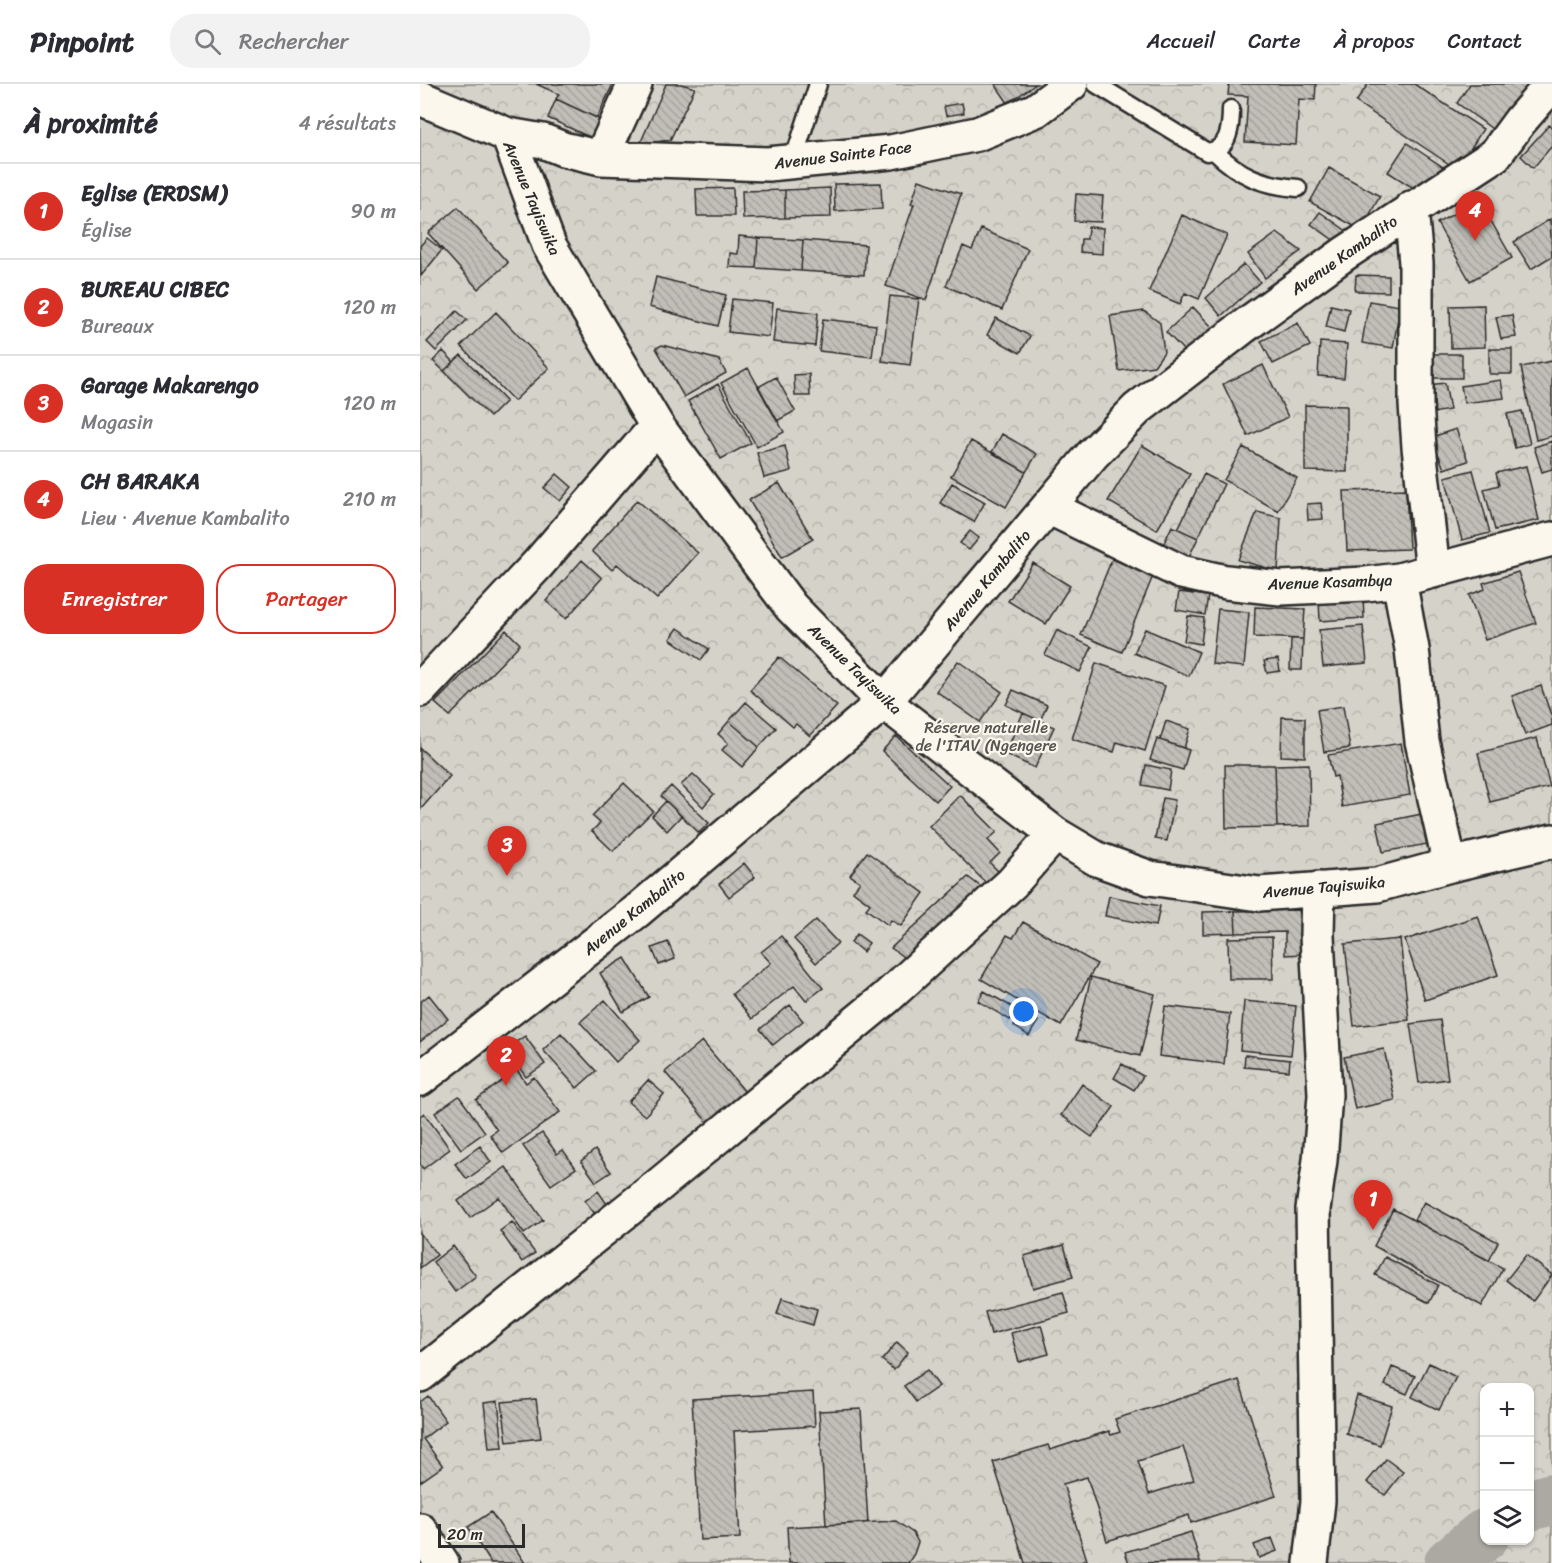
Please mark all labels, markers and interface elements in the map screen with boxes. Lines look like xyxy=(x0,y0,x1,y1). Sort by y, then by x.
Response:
search box xyxy=(170,14,590,68)
text: Pinpoint xyxy=(30,17,134,66)
text: Rechercher xyxy=(239,22,349,61)
text: Accueil xyxy=(1147,22,1215,60)
text: Carte xyxy=(1248,22,1301,60)
text: À propos xyxy=(1334,22,1415,60)
text: Contact xyxy=(1448,22,1522,60)
icon: search xyxy=(191,25,224,58)
text: À proximité xyxy=(24,100,158,146)
text: 4 résultats xyxy=(298,106,396,141)
street label: Avenue Sainte Face xyxy=(772,132,913,178)
street label: Avenue Tayiswika xyxy=(494,135,569,260)
text: Eglise (ERDSM) xyxy=(81,174,227,213)
pin: 4 xyxy=(1456,192,1494,241)
text: 1 xyxy=(39,194,48,229)
text: 90 m xyxy=(351,194,396,229)
street label: Avenue Kambalito xyxy=(1283,207,1404,303)
text: Église xyxy=(81,213,132,248)
text: BUREAU CIBEC xyxy=(81,270,229,309)
text: 2 xyxy=(38,290,49,325)
text: 120 m xyxy=(343,290,396,325)
text: Bureaux xyxy=(81,309,154,344)
text: Garage Makarengo xyxy=(81,366,259,405)
text: 3 xyxy=(38,386,49,421)
text: 120 m xyxy=(343,386,396,421)
text: Magasin xyxy=(81,405,153,440)
text: CH BARAKA xyxy=(81,462,200,501)
text: 4 xyxy=(37,482,50,517)
text: 210 m xyxy=(343,482,396,517)
text: Lieu · Avenue Kambalito xyxy=(81,501,290,536)
street label: Avenue Kambalito xyxy=(935,523,1038,638)
button: Enregistrer xyxy=(24,564,204,634)
button: Partager xyxy=(216,564,396,634)
street label: Avenue Kasambya xyxy=(1266,565,1393,599)
street label: Avenue Tayiswika xyxy=(800,615,909,722)
park label: Réserve naturelle de l'ITAV (Ngengere xyxy=(915,713,1057,760)
pin: 3 xyxy=(488,826,526,876)
street label: Avenue Kambalito xyxy=(575,861,692,963)
street label: Avenue Tayiswika xyxy=(1261,867,1386,907)
your location xyxy=(1009,997,1038,1026)
pin: 2 xyxy=(486,1036,526,1086)
pin: 1 xyxy=(1354,1180,1392,1230)
map controls xyxy=(1480,1383,1534,1545)
button: + xyxy=(1480,1383,1534,1437)
button: − xyxy=(1480,1437,1534,1491)
button: layers xyxy=(1480,1491,1534,1545)
text: 20 m xyxy=(447,1520,483,1549)
scale bar xyxy=(438,1521,525,1548)

